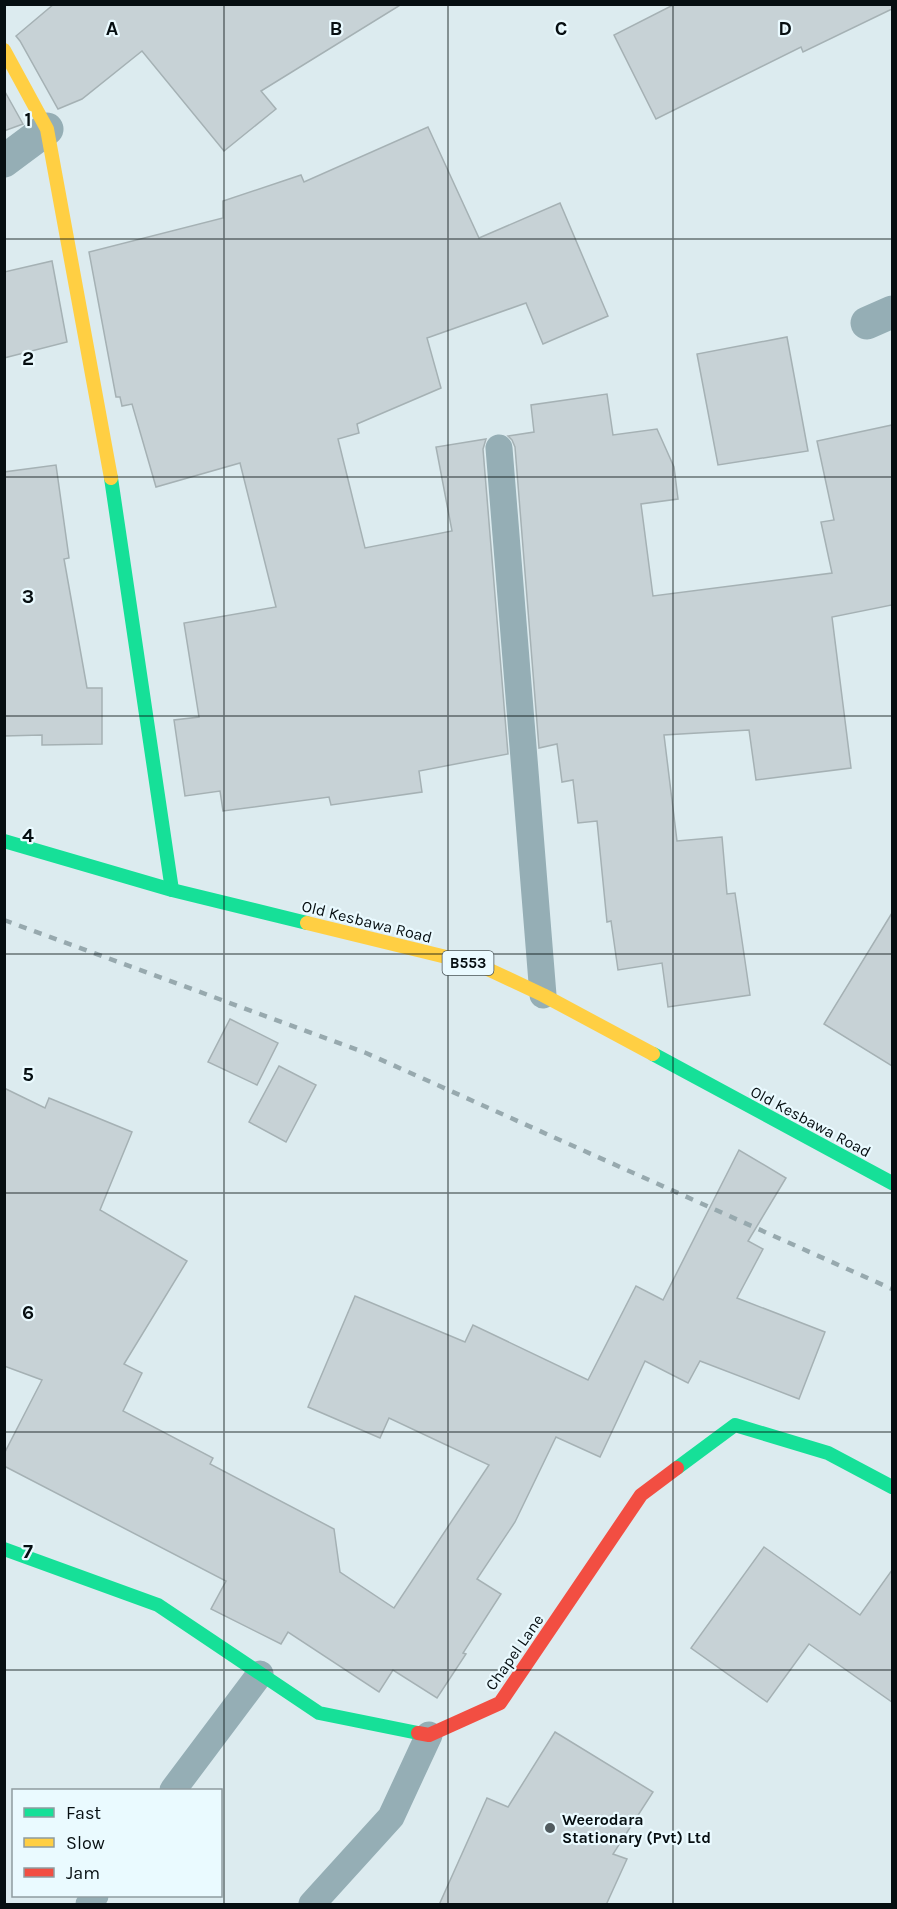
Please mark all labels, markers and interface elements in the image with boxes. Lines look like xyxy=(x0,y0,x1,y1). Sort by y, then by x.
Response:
text: A xyxy=(106,17,119,40)
text: B xyxy=(330,17,342,40)
text: C xyxy=(555,17,567,40)
text: D xyxy=(778,17,792,40)
text: 1 xyxy=(24,108,32,131)
text: 2 xyxy=(22,347,34,370)
text: 3 xyxy=(22,585,34,608)
text: 4 xyxy=(22,824,34,847)
street label: Old Kesbawa Road xyxy=(300,896,434,947)
road number: B553 xyxy=(442,951,494,975)
text: 5 xyxy=(22,1063,34,1086)
street label: Old Kesbawa Road xyxy=(747,1082,874,1161)
text: 6 xyxy=(22,1301,34,1324)
text: 7 xyxy=(23,1540,33,1563)
street label: Chapel Lane xyxy=(481,1611,548,1694)
legend xyxy=(12,1789,222,1897)
text: Fast xyxy=(66,1802,101,1824)
place label: Weerodara Stationary (Pvt) Ltd xyxy=(562,1810,711,1847)
marker: Weerodara Stationary (Pvt) Ltd xyxy=(543,1821,557,1835)
text: Slow xyxy=(66,1832,105,1854)
text: Jam xyxy=(66,1862,100,1884)

